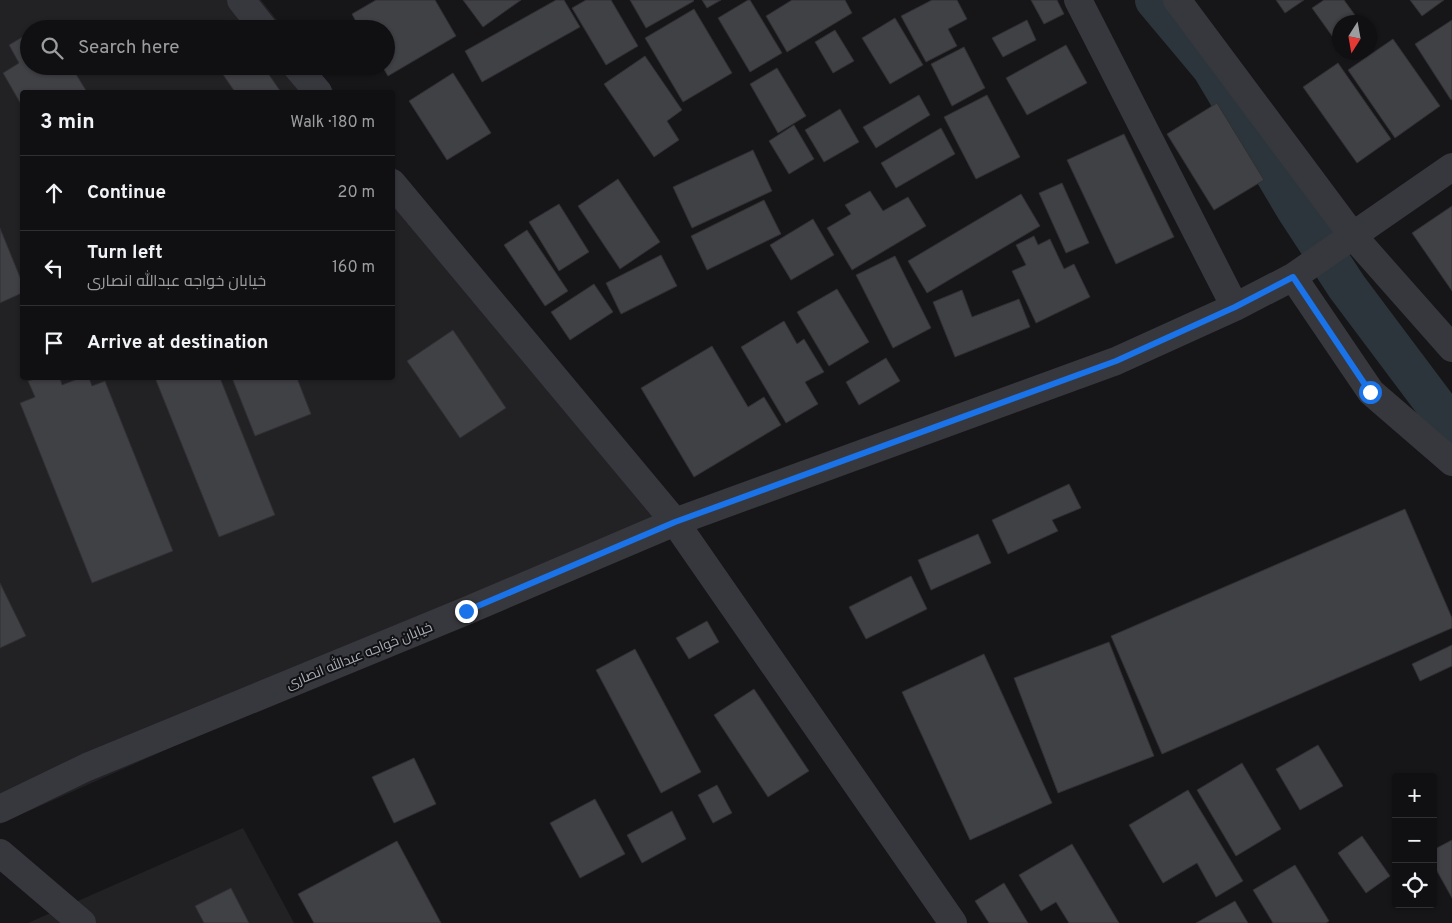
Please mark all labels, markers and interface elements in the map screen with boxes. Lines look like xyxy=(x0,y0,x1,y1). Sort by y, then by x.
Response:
north arrow xyxy=(1332,15,1377,60)
search box xyxy=(20,20,395,75)
icon: search xyxy=(38,34,66,62)
text: Search here xyxy=(78,36,180,60)
text: 3 min xyxy=(40,109,95,136)
text: Walk · 180 m xyxy=(290,113,375,133)
icon: ahead xyxy=(40,179,68,207)
text: Continue xyxy=(87,181,166,205)
text: 20 m xyxy=(338,183,375,203)
text: Turn left xyxy=(87,241,163,265)
icon: left xyxy=(40,254,68,282)
text: 160 m xyxy=(332,258,375,278)
text: خیابان خواجه عبدالله انصاری xyxy=(87,272,266,292)
icon: arrive xyxy=(40,329,68,357)
text: Arrive at destination xyxy=(87,331,268,355)
route start xyxy=(1359,381,1382,404)
route end xyxy=(455,600,478,623)
street label: خیابان خواجه عبدالله انصاری xyxy=(283,617,435,694)
map controls xyxy=(1392,773,1437,908)
button: + xyxy=(1392,773,1437,818)
button: − xyxy=(1392,818,1437,863)
button: locate xyxy=(1392,863,1437,908)

